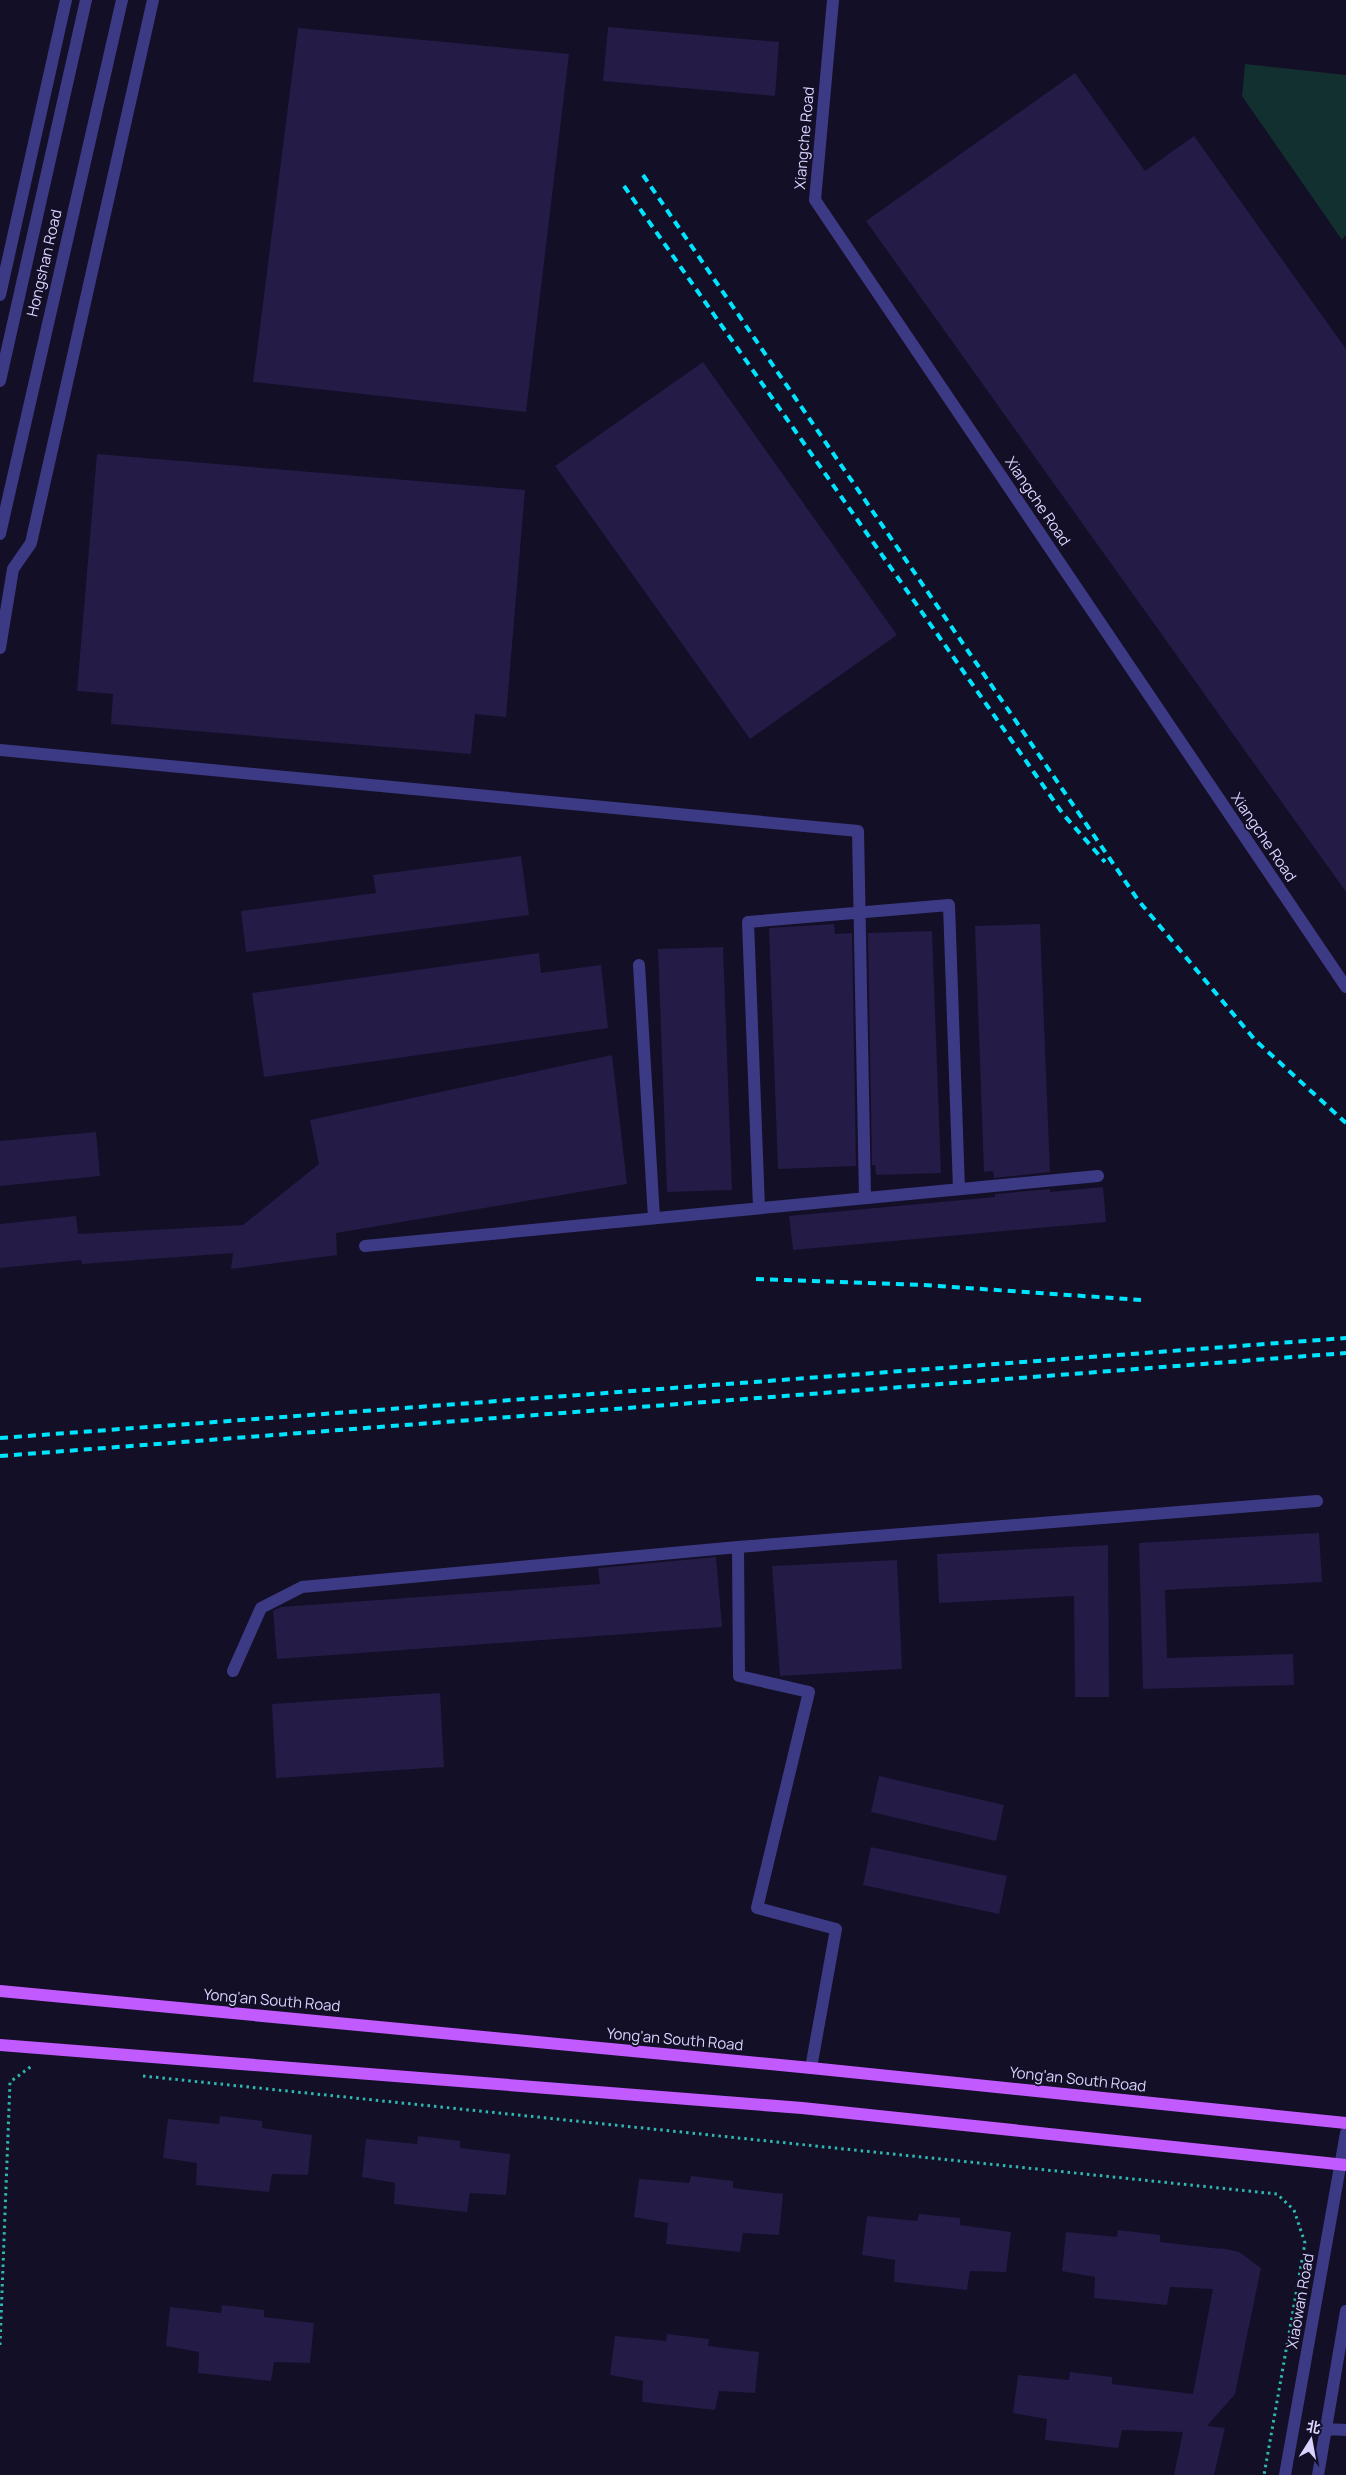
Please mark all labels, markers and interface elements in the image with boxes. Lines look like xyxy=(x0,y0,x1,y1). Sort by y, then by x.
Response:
street label: Xiangche Road xyxy=(789,86,819,190)
street label: Hongshan Road xyxy=(21,207,67,319)
street label: Xiangche Road xyxy=(1000,452,1076,550)
street label: Xiangche Road xyxy=(1226,788,1302,886)
street label: Yong'an South Road xyxy=(203,1984,341,2016)
street label: Yong'an South Road xyxy=(606,2023,744,2055)
street label: Yong'an South Road xyxy=(1009,2061,1147,2097)
street label: Xiaowan Road xyxy=(1281,2252,1319,2350)
north arrow xyxy=(1286,2415,1336,2465)
text: 北 xyxy=(1305,2416,1322,2437)

